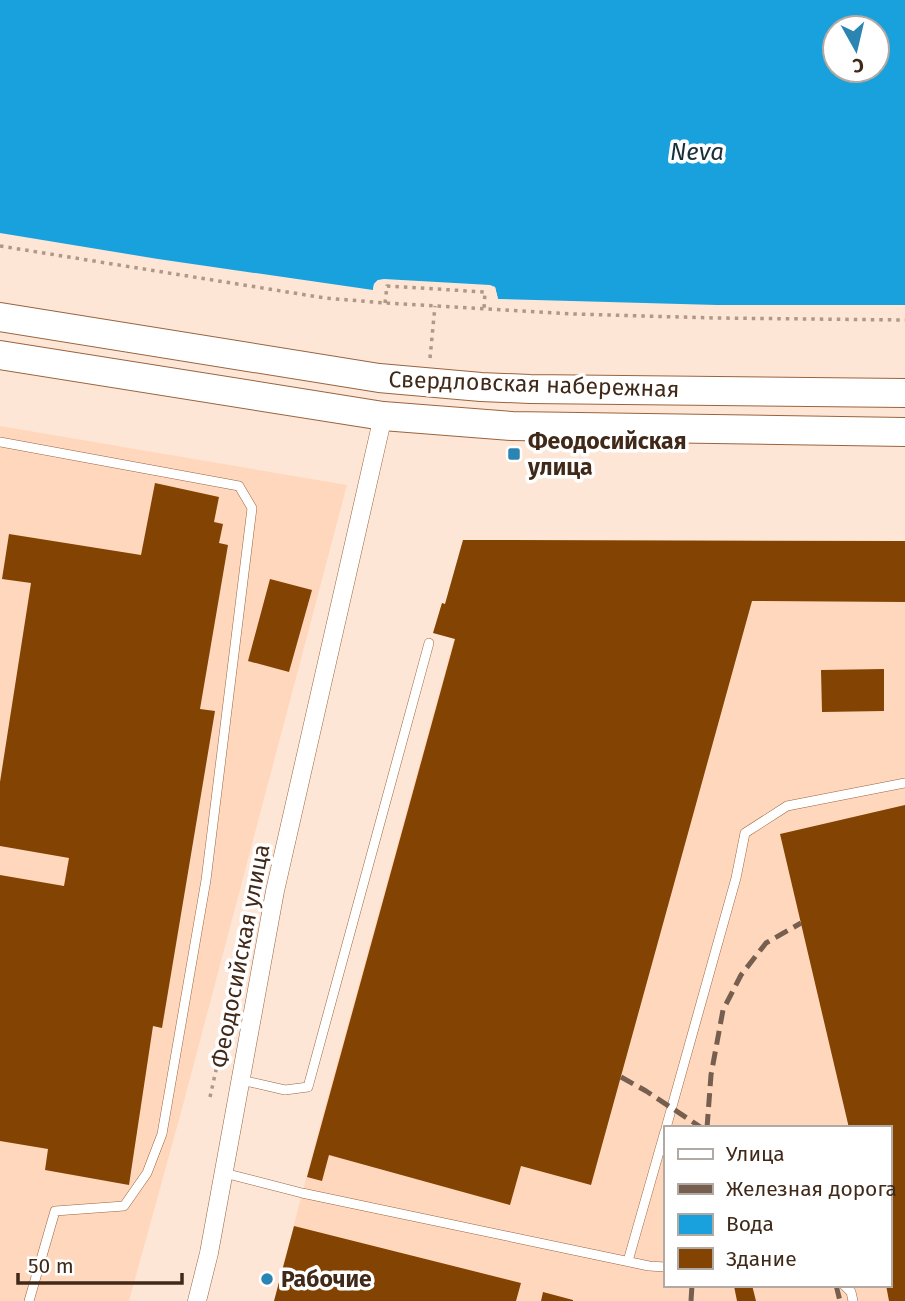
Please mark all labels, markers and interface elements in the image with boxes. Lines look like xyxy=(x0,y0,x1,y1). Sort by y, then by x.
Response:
north arrow xyxy=(821,14,891,84)
text: С xyxy=(851,53,865,77)
water label: Neva xyxy=(670,138,724,166)
street label: Свердловская набережная xyxy=(388,365,680,403)
place label: Феодосийская улица xyxy=(527,427,687,481)
marker: Феодосийская улица xyxy=(506,446,522,462)
street label: Феодосийская улица xyxy=(205,842,275,1070)
legend xyxy=(664,1126,891,1287)
text: Улица xyxy=(726,1141,785,1167)
text: Железная дорога xyxy=(726,1176,897,1202)
text: Вода xyxy=(726,1211,774,1237)
scale bar xyxy=(18,1242,182,1286)
text: Здание xyxy=(726,1246,797,1272)
text: 50 m xyxy=(28,1253,74,1279)
place label: Рабочие xyxy=(281,1265,372,1293)
marker: Рабочие xyxy=(259,1271,275,1287)

